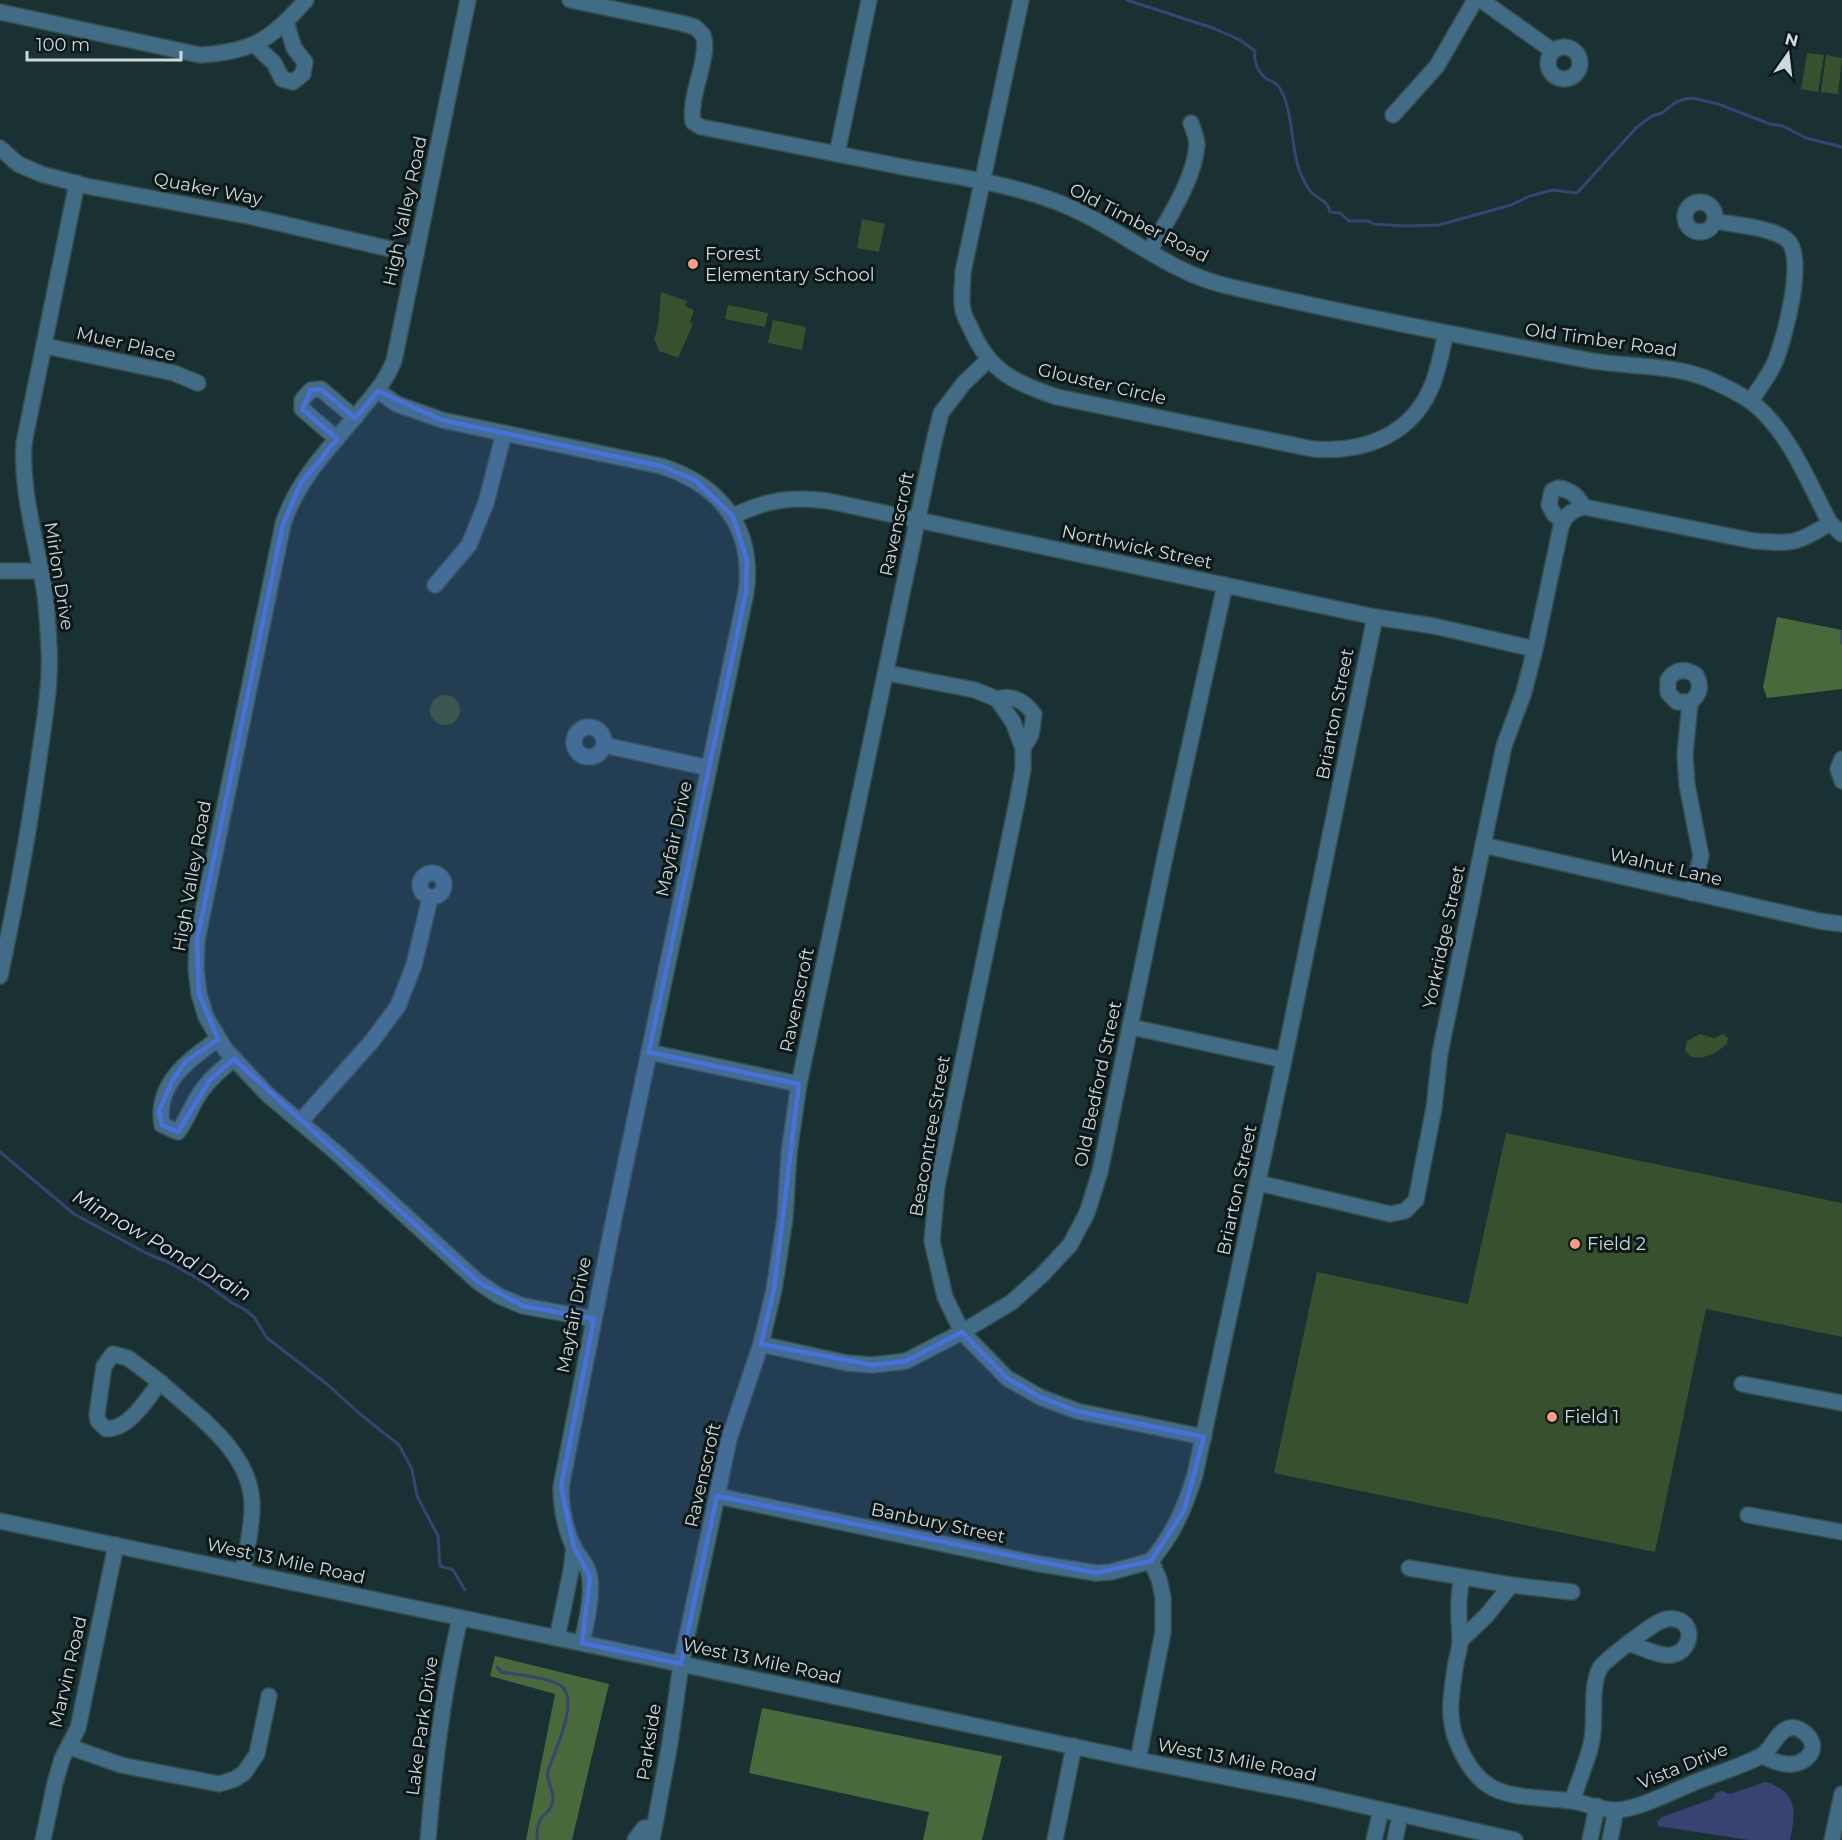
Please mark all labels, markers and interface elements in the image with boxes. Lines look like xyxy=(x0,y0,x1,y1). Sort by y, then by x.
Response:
scale bar xyxy=(27,24,182,62)
north arrow xyxy=(1758,24,1818,84)
text: N xyxy=(1783,29,1800,51)
text: 100 m xyxy=(36,34,90,56)
street label: High Valley Road xyxy=(378,134,432,288)
street label: Quaker Way xyxy=(152,168,264,210)
street label: Old Timber Road xyxy=(1066,178,1212,268)
place label: Forest Elementary School xyxy=(705,243,875,286)
marker: Forest Elementary School xyxy=(686,257,700,271)
street label: Old Timber Road xyxy=(1524,318,1678,362)
street label: Muer Place xyxy=(74,322,178,366)
street label: Glouster Circle xyxy=(1036,359,1168,409)
street label: Ravenscroft xyxy=(875,470,919,578)
street label: Mirlon Drive xyxy=(40,520,78,632)
street label: Northwick Street xyxy=(1060,520,1214,574)
street label: Briarton Street xyxy=(1311,647,1359,781)
street label: Mayfair Drive xyxy=(651,779,697,899)
street label: High Valley Road xyxy=(168,799,216,953)
street label: Walnut Lane xyxy=(1607,843,1725,891)
street label: Yorkridge Street xyxy=(1418,863,1470,1011)
street label: Ravenscroft xyxy=(775,946,819,1054)
street label: Old Bedford Street xyxy=(1070,999,1126,1169)
street label: Beacontree Street xyxy=(905,1054,955,1218)
street label: Briarton Street xyxy=(1212,1123,1262,1257)
water label: Minnow Pond Drain xyxy=(68,1184,256,1306)
place label: Field 2 xyxy=(1587,1233,1646,1255)
marker: Field 2 xyxy=(1568,1237,1582,1251)
street label: Mayfair Drive xyxy=(552,1255,596,1375)
place label: Field 1 xyxy=(1564,1406,1619,1428)
marker: Field 1 xyxy=(1545,1410,1559,1424)
street label: Ravenscroft xyxy=(680,1421,726,1529)
street label: Banbury Street xyxy=(869,1498,1007,1548)
street label: West 13 Mile Road xyxy=(205,1533,367,1589)
street label: Marvin Road xyxy=(44,1614,92,1730)
street label: West 13 Mile Road xyxy=(681,1633,843,1689)
street label: Lake Park Drive xyxy=(401,1655,443,1797)
street label: Parkside xyxy=(632,1702,666,1782)
street label: West 13 Mile Road xyxy=(1156,1734,1318,1786)
street label: Vista Drive xyxy=(1635,1738,1731,1794)

